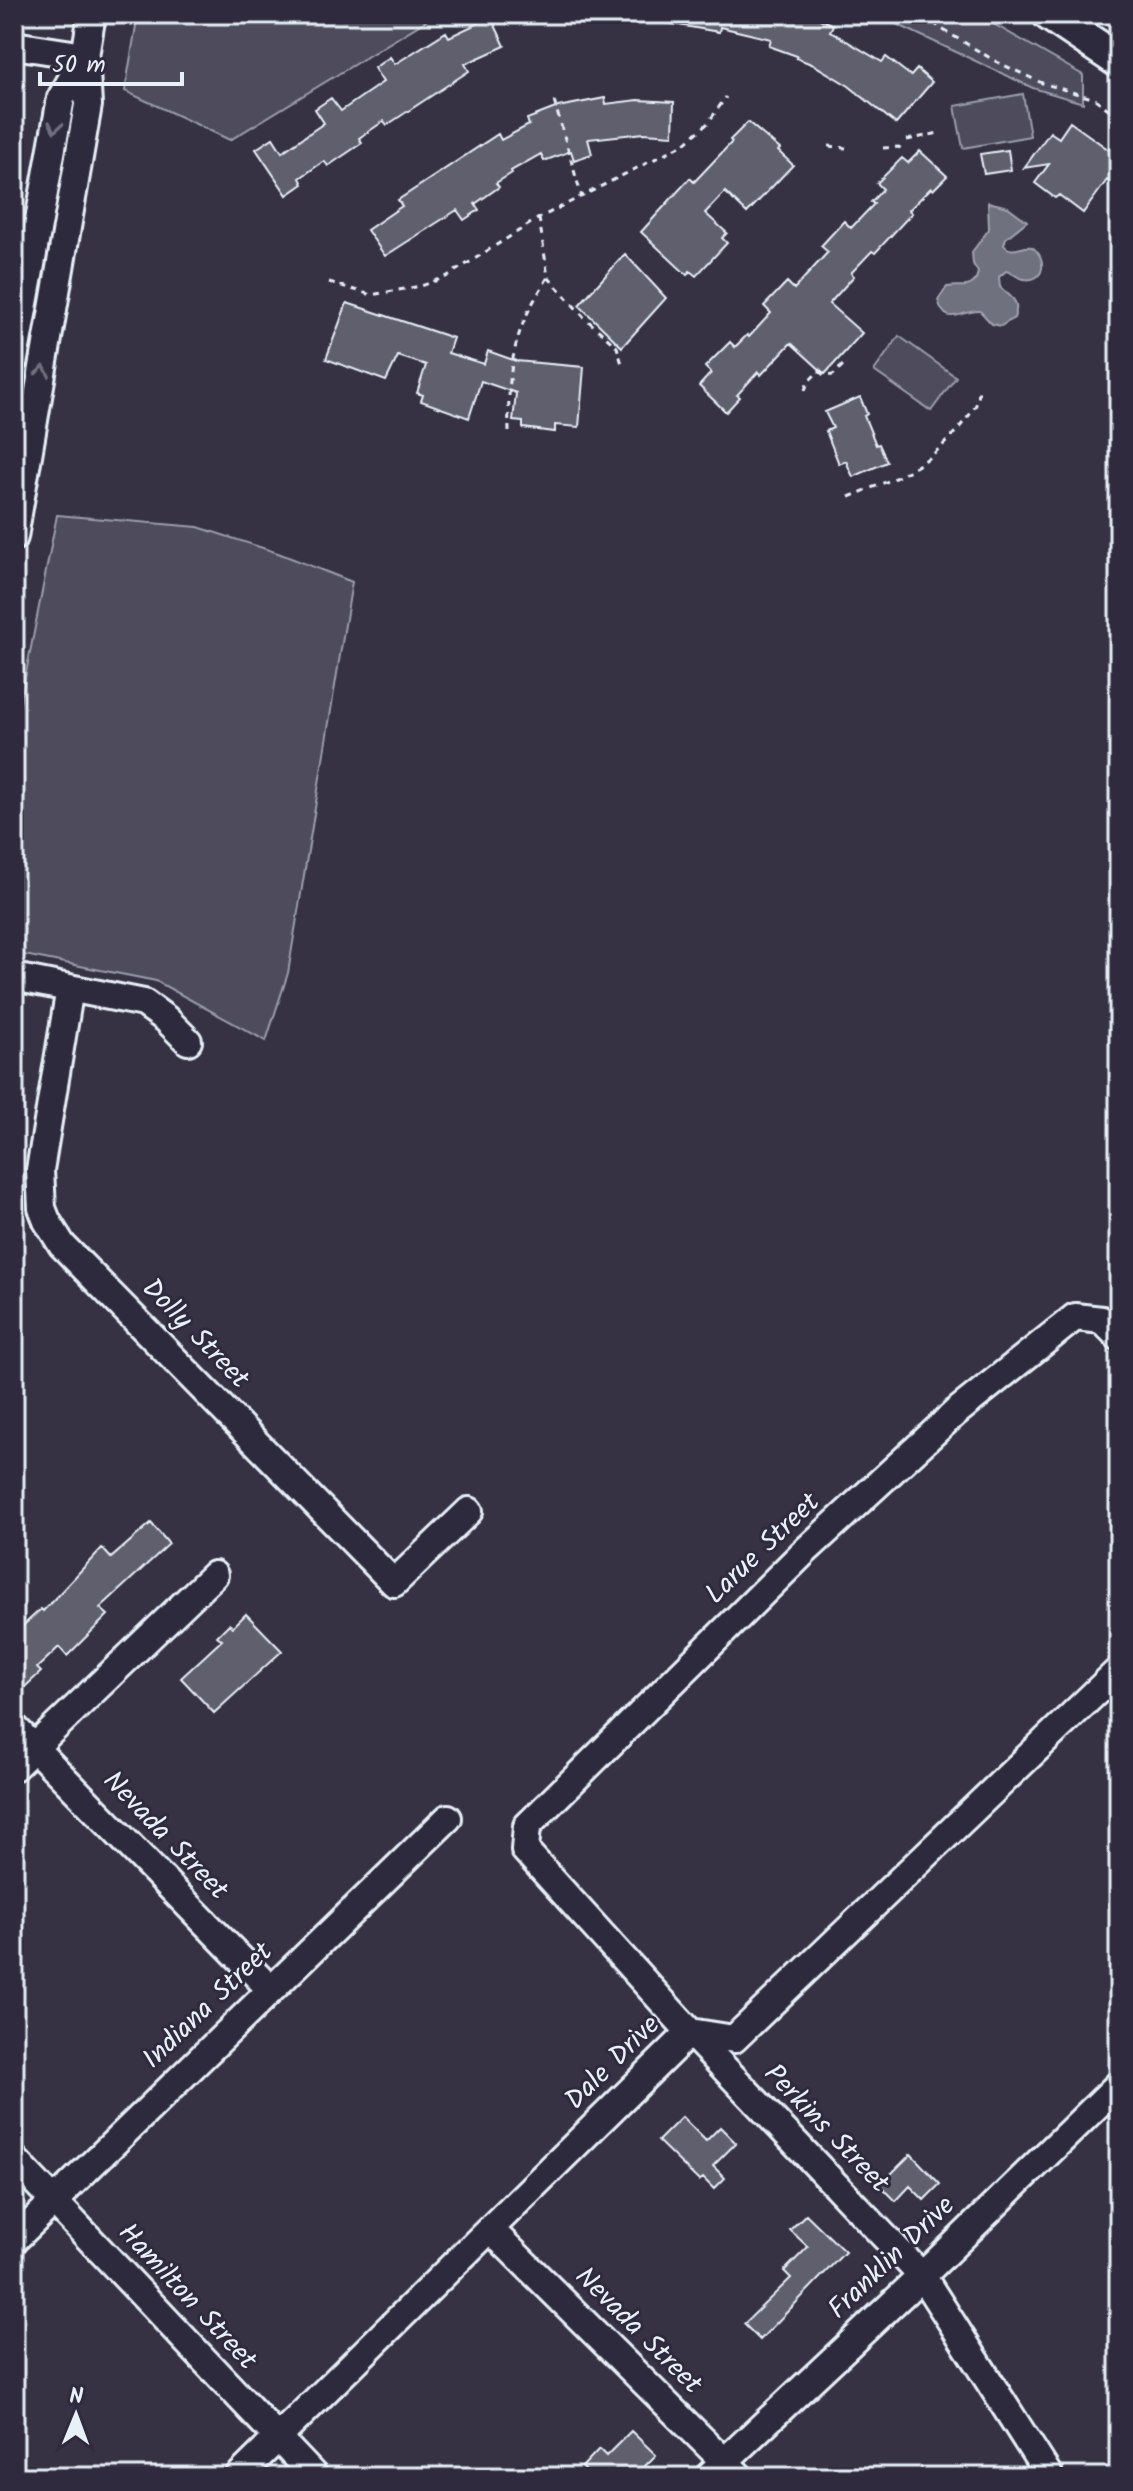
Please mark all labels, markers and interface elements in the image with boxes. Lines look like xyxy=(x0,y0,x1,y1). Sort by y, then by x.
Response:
scale bar xyxy=(40,36,182,86)
text: 50 m xyxy=(52,46,106,85)
one-way arrow xyxy=(48,120,65,134)
one-way arrow xyxy=(33,364,50,378)
street label: Dolly Street xyxy=(130,1268,261,1401)
street label: Larue Street xyxy=(695,1481,832,1616)
street label: Nevada Street xyxy=(91,1761,240,1912)
street label: Indiana Street xyxy=(132,1931,285,2080)
street label: Dale Drive xyxy=(555,2004,672,2121)
street label: Perkins Street xyxy=(752,2054,901,2205)
street label: Franklin Drive xyxy=(818,2185,967,2331)
street label: Hamilton Street xyxy=(106,2213,268,2382)
street label: Nevada Street xyxy=(563,2256,713,2406)
north arrow xyxy=(36,2375,116,2455)
text: N xyxy=(69,2380,84,2415)

